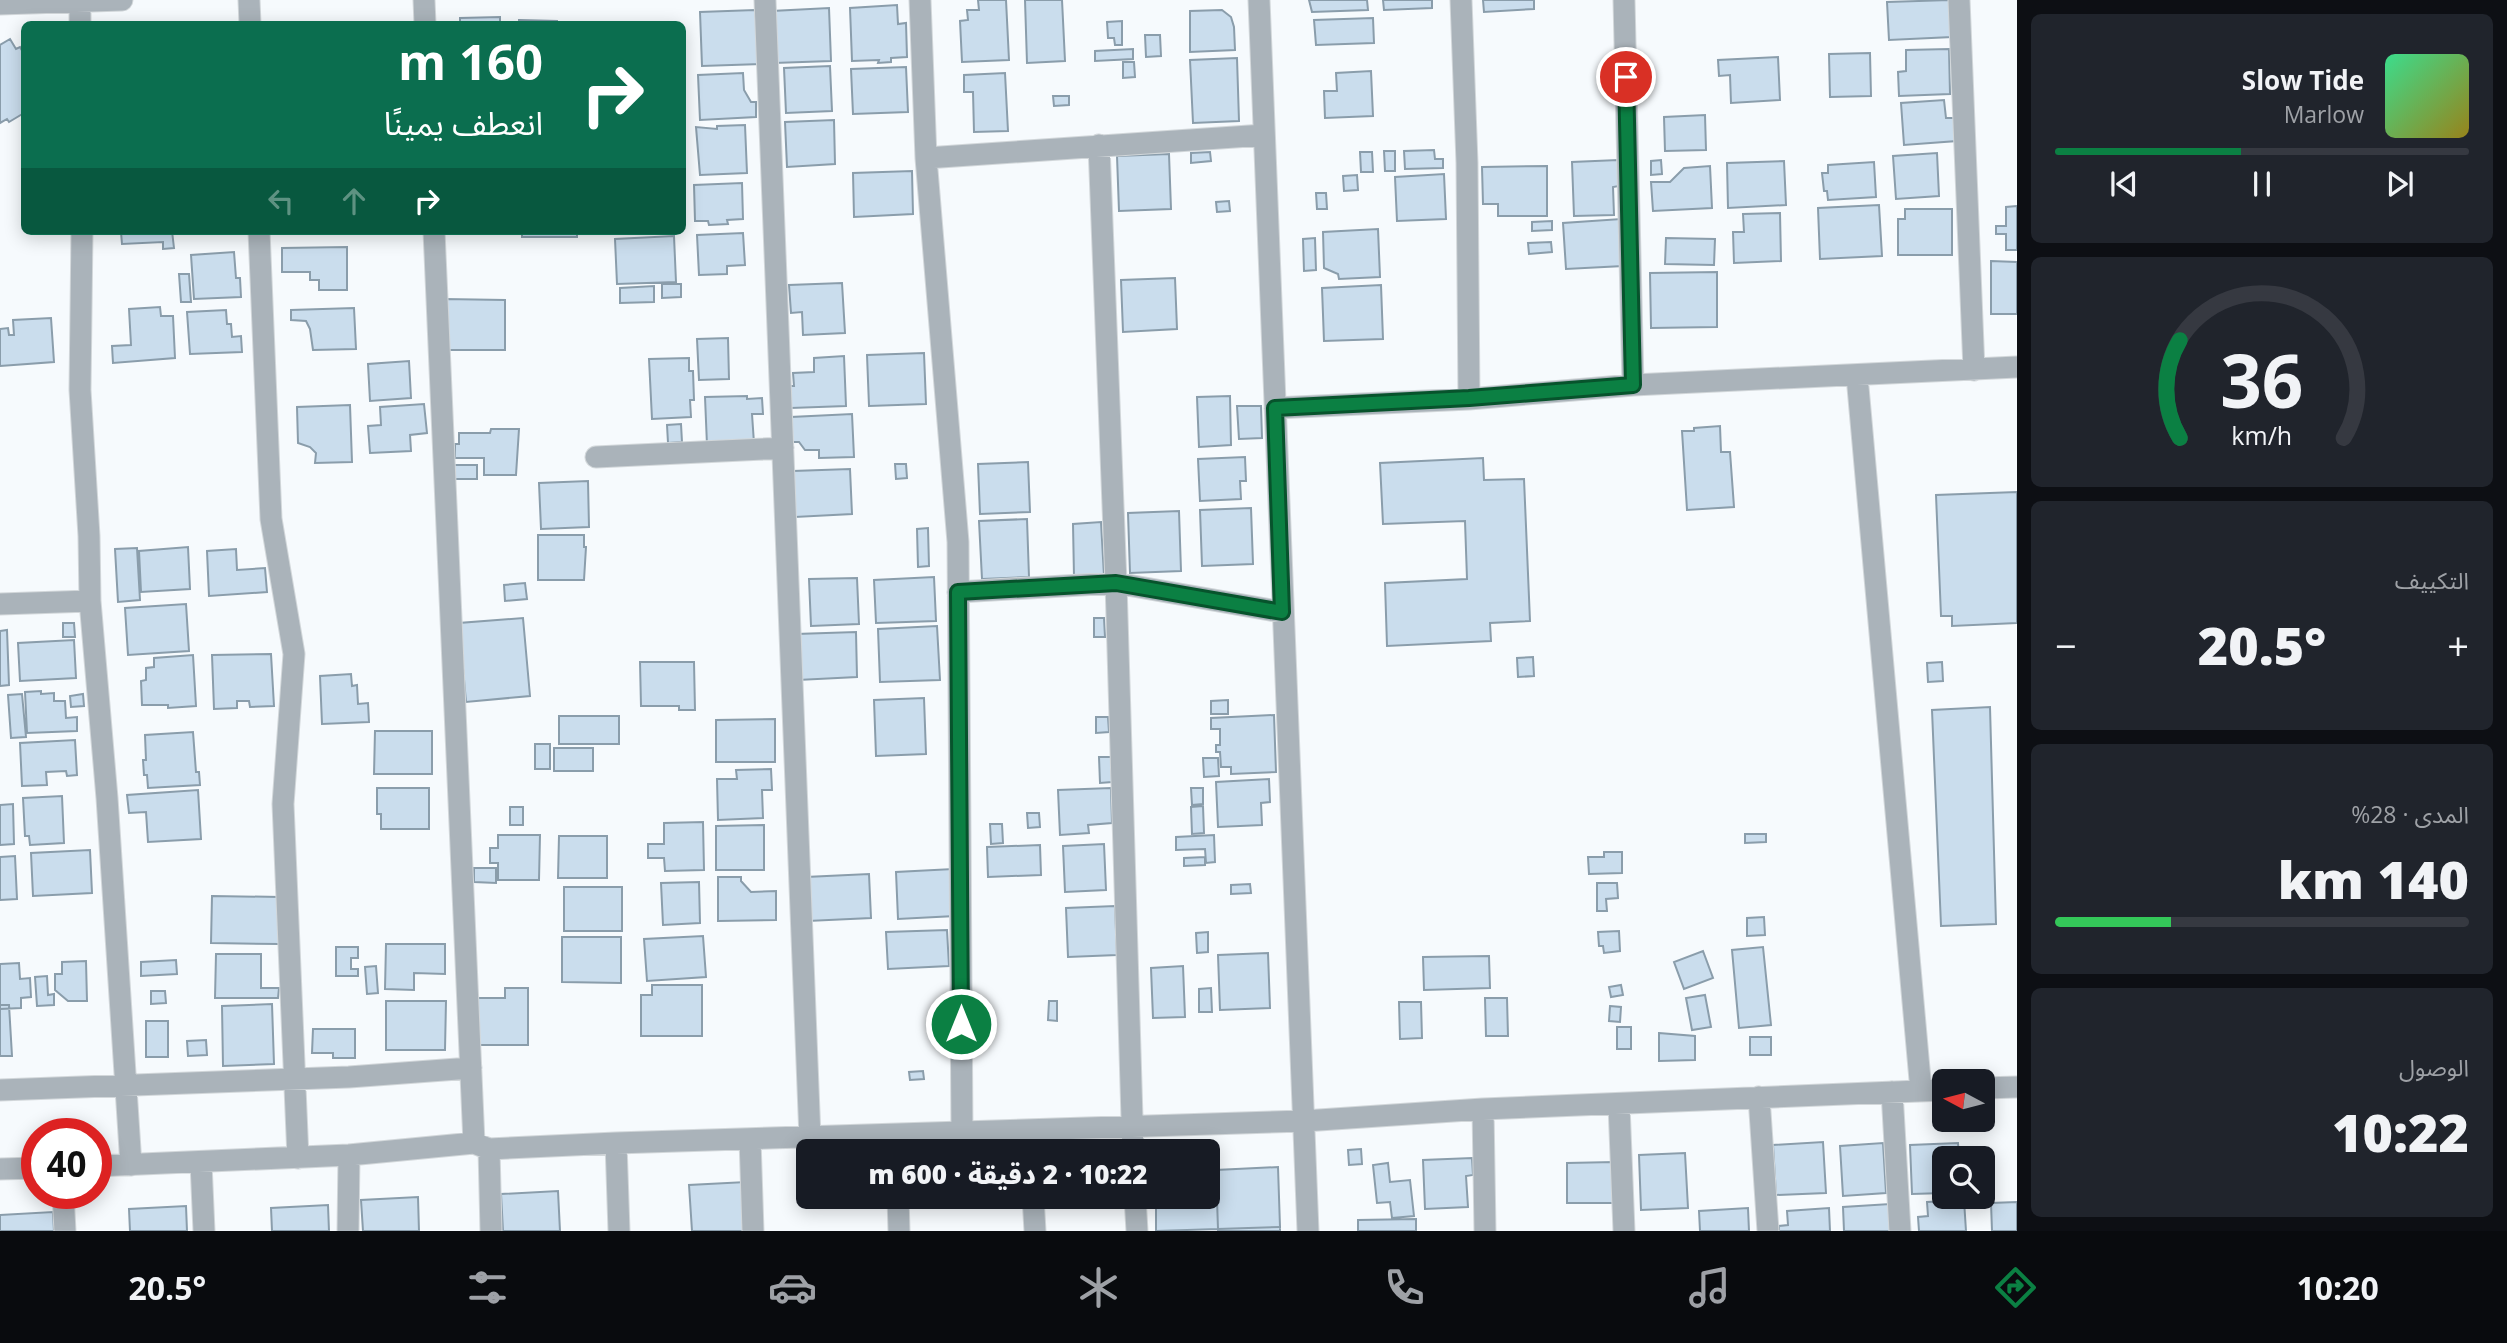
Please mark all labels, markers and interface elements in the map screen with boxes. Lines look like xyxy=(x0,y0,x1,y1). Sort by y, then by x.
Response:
text: 160 m xyxy=(398,28,543,94)
pin xyxy=(1596,47,1656,107)
icon: right xyxy=(567,49,658,140)
icon: arrive xyxy=(1607,58,1645,96)
text: Slow Tide xyxy=(2242,62,2364,98)
text: Marlow xyxy=(2284,98,2364,130)
text: انعطف يمينًا xyxy=(384,101,543,144)
icon: previous xyxy=(2105,165,2143,203)
icon: pause xyxy=(2243,165,2281,203)
icon: next xyxy=(2381,165,2419,203)
icon: left xyxy=(262,182,300,220)
icon: ahead xyxy=(335,182,373,220)
icon: right xyxy=(408,182,446,220)
text: 36 xyxy=(2220,331,2304,430)
text: km/h xyxy=(2232,418,2292,452)
text: التكييف xyxy=(2395,564,2469,596)
text: 20.5° xyxy=(2198,609,2326,680)
text: − xyxy=(2055,619,2077,671)
text: + xyxy=(2447,619,2469,671)
text: المدى · 28% xyxy=(2351,798,2469,830)
text: 140 km xyxy=(2278,843,2469,914)
position arrow xyxy=(924,987,998,1061)
text: الوصول xyxy=(2399,1051,2469,1083)
north arrow xyxy=(1932,1069,1995,1132)
map controls xyxy=(1932,1069,1995,1209)
text: 10:22 xyxy=(2332,1096,2469,1167)
speed limit sign: 40 xyxy=(21,1118,112,1209)
button: search xyxy=(1932,1146,1995,1209)
text: 10:22 · 2 دقيقة · 600 m xyxy=(869,1156,1147,1192)
icon: filters xyxy=(463,1263,512,1312)
icon: car xyxy=(768,1263,817,1312)
icon: climate xyxy=(1074,1263,1123,1312)
icon: phone xyxy=(1380,1263,1429,1312)
icon: music xyxy=(1685,1263,1734,1312)
icon: directions xyxy=(1991,1263,2040,1312)
text: 20.5° xyxy=(128,1266,206,1309)
text: 10:20 xyxy=(2296,1266,2379,1309)

